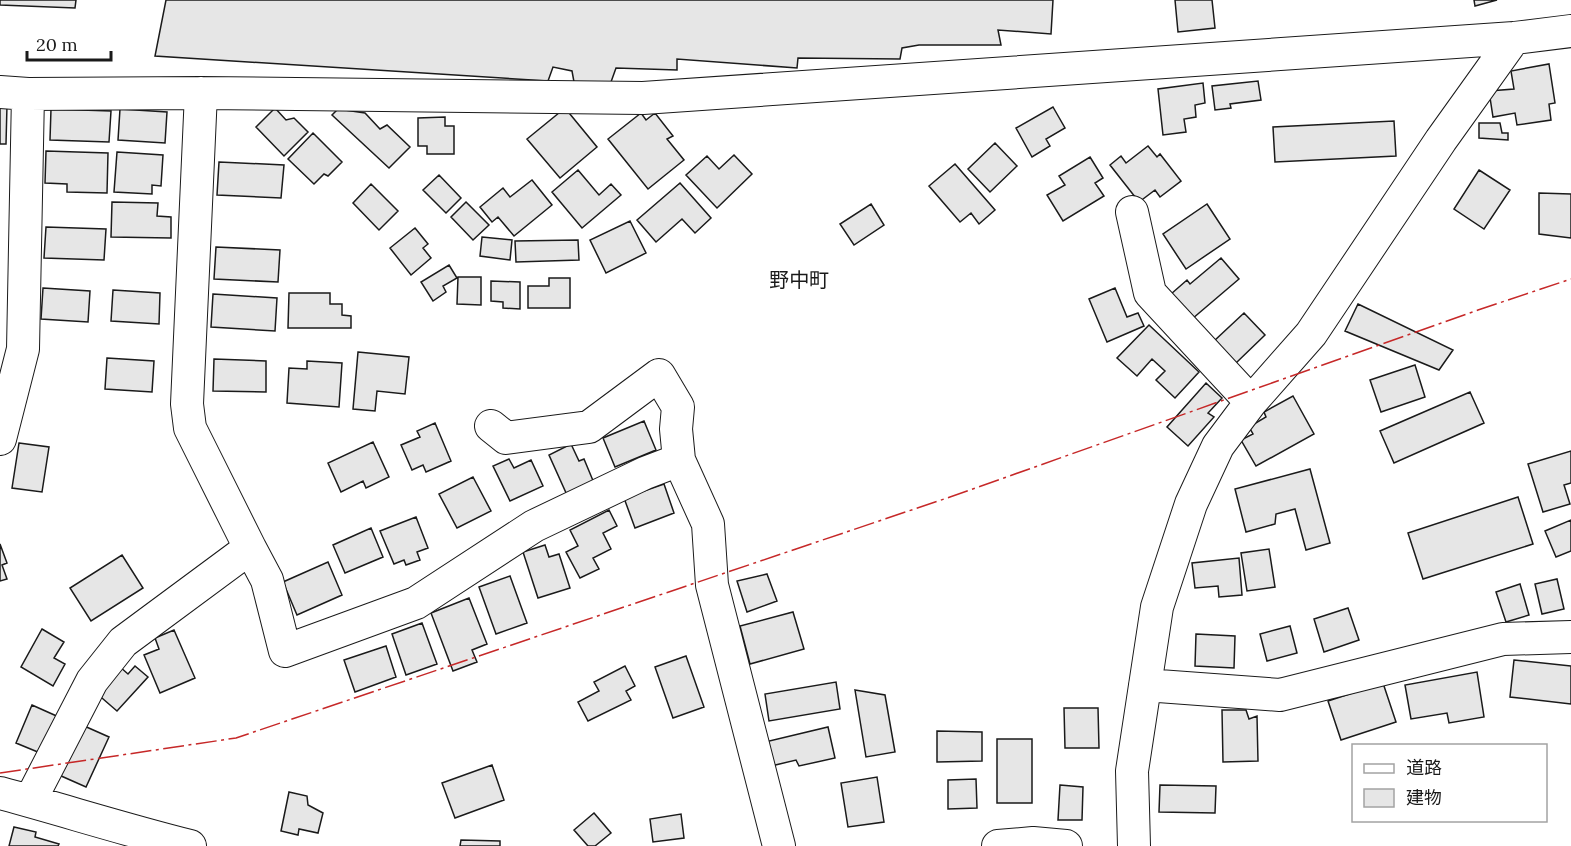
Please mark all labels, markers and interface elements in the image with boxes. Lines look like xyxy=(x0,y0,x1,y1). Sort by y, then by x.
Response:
scale bar xyxy=(27,24,111,62)
text: 20 m xyxy=(36,33,78,56)
district label: 野中町 xyxy=(769,267,829,292)
legend xyxy=(1352,744,1547,822)
text: 道路 xyxy=(1406,756,1442,779)
text: 建物 xyxy=(1406,786,1442,809)

